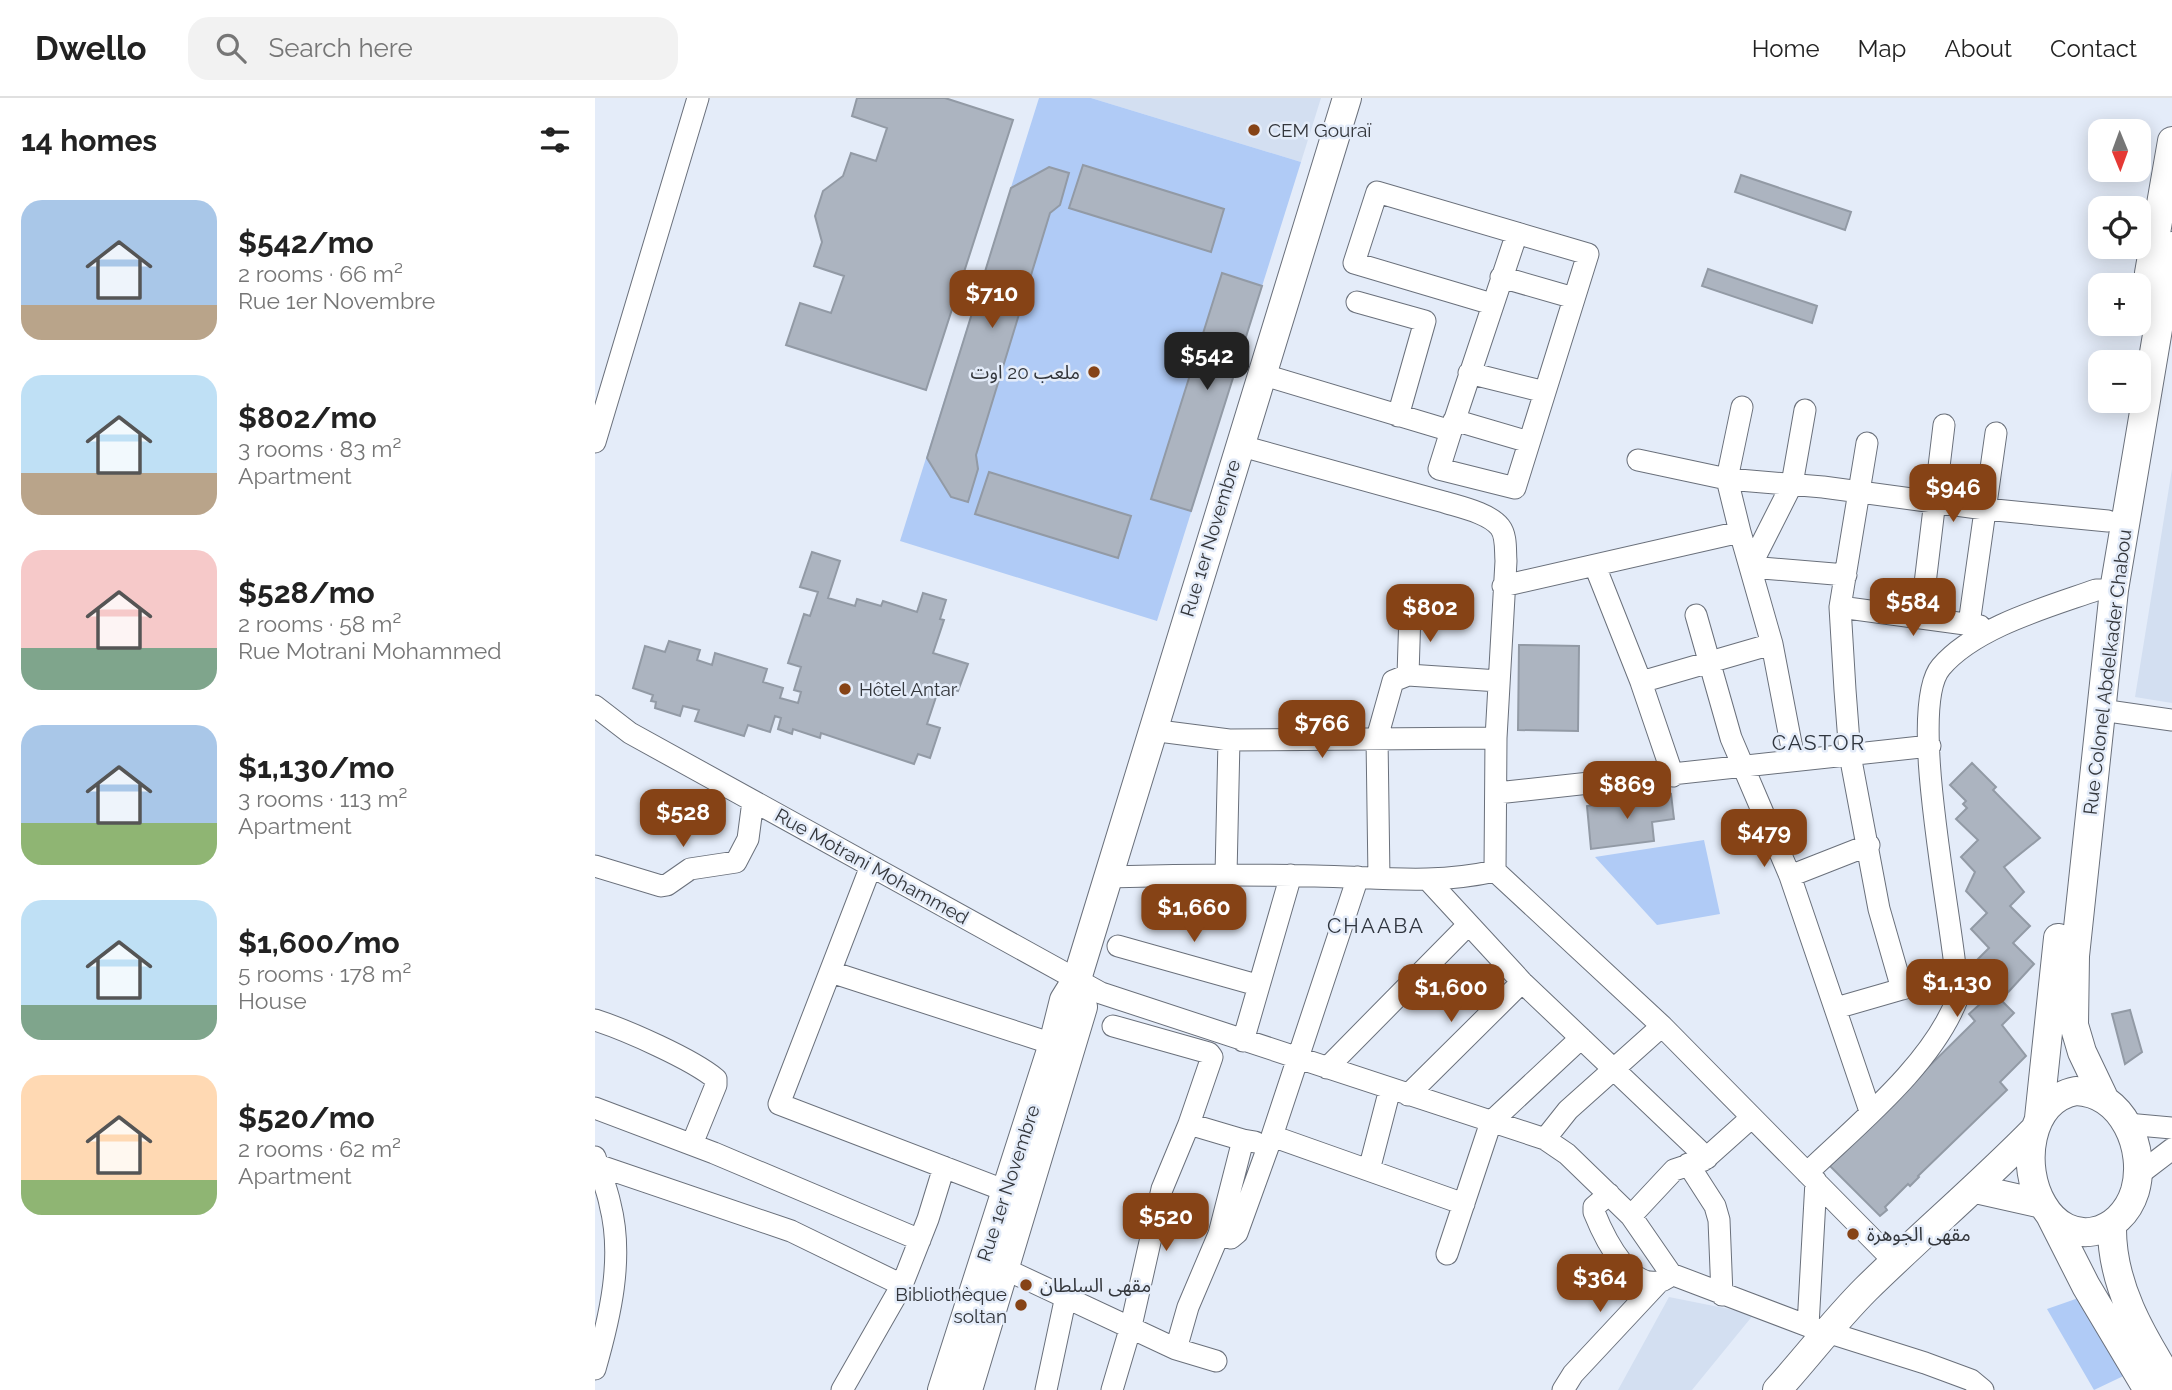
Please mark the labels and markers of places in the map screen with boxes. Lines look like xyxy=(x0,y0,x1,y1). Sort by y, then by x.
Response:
place label: CEM Gouraï xyxy=(1268,119,1372,141)
marker: CEM Gouraï xyxy=(1246,122,1262,138)
pin: $710 xyxy=(951,271,1033,330)
pin: $542 xyxy=(1166,332,1248,392)
place label: ملعب 20 اوت xyxy=(971,361,1080,384)
marker: ملعب 20 اوت xyxy=(1086,364,1102,380)
pin: $946 xyxy=(1912,464,1994,524)
pin: $584 xyxy=(1872,578,1954,638)
pin: $802 xyxy=(1389,584,1471,644)
place label: Hôtel Antar xyxy=(859,678,958,700)
marker: Hôtel Antar xyxy=(837,681,853,697)
pin: $766 xyxy=(1281,700,1363,760)
pin: $869 xyxy=(1586,762,1668,821)
pin: $528 xyxy=(642,790,724,849)
pin: $479 xyxy=(1723,810,1805,869)
pin: $1,660 xyxy=(1137,884,1251,944)
pin: $1,130 xyxy=(1900,960,2014,1019)
pin: $1,600 xyxy=(1394,964,1508,1024)
pin: $520 xyxy=(1125,1194,1207,1253)
place label: مقهى الجوهرة xyxy=(1867,1223,1971,1246)
marker: مقهى الجوهرة xyxy=(1845,1226,1861,1242)
pin: $364 xyxy=(1559,1254,1641,1314)
place label: مقهى السلطان xyxy=(1040,1274,1151,1297)
marker: مقهى السلطان xyxy=(1018,1277,1034,1293)
place label: Bibliothèque soltan xyxy=(895,1283,1007,1327)
marker: Bibliothèque soltan xyxy=(1013,1297,1029,1313)

